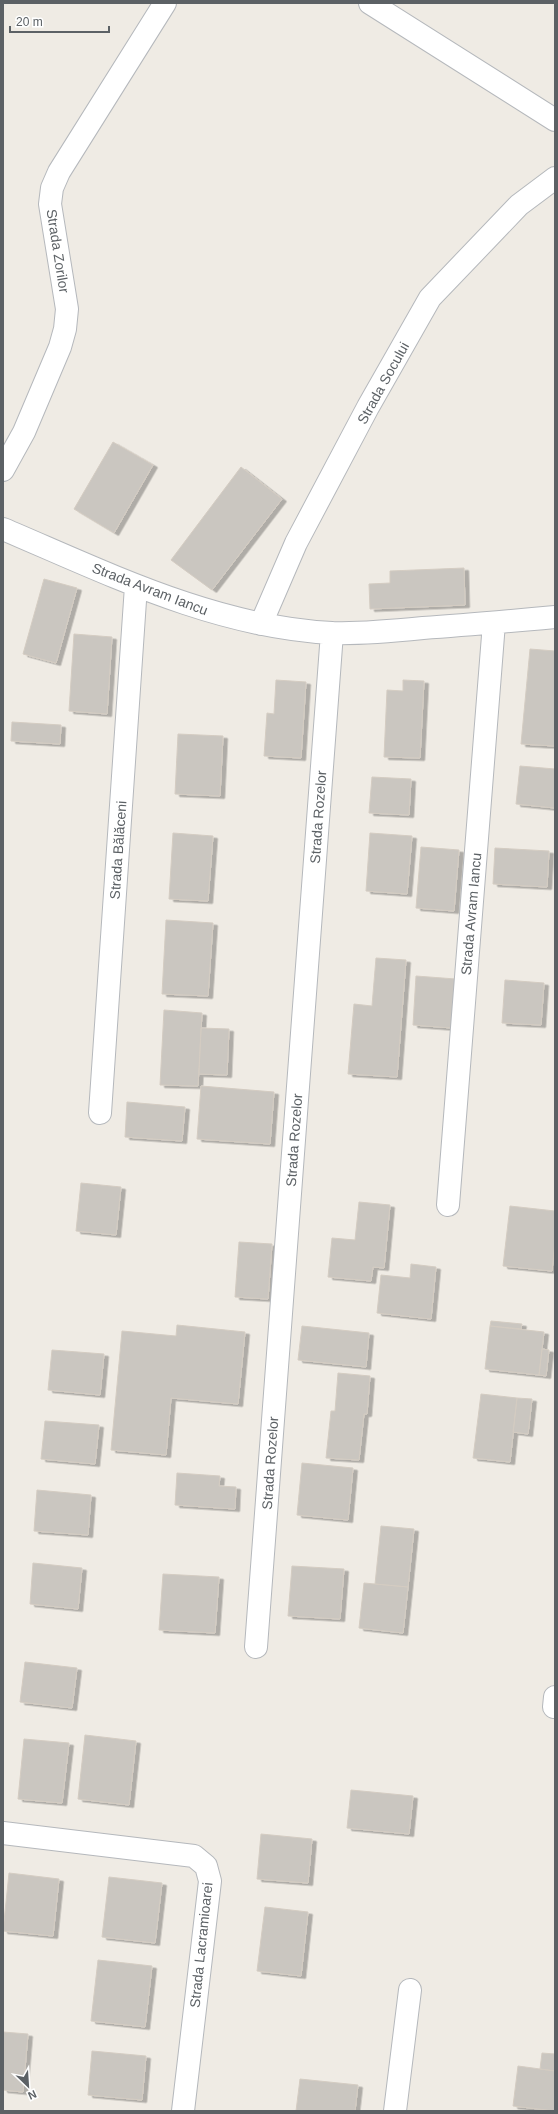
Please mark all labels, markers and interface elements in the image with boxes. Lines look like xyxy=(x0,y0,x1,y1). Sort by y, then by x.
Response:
scale bar xyxy=(10,8,109,34)
text: 20 m xyxy=(16,15,43,29)
street label: Strada Zorilor xyxy=(43,208,73,294)
street label: Strada Socului xyxy=(354,339,412,427)
street label: Strada Avram Iancu xyxy=(90,560,210,618)
street label: Strada Rozelor xyxy=(307,770,329,864)
street label: Strada Bălăceni xyxy=(107,800,129,900)
street label: Strada Avram Iancu xyxy=(458,852,484,976)
street label: Strada Rozelor xyxy=(283,1093,305,1187)
street label: Strada Rozelor xyxy=(259,1416,281,1510)
street label: Strada Lacramioarei xyxy=(186,1881,216,2009)
north arrow xyxy=(8,2066,48,2106)
text: N xyxy=(26,2088,38,2102)

